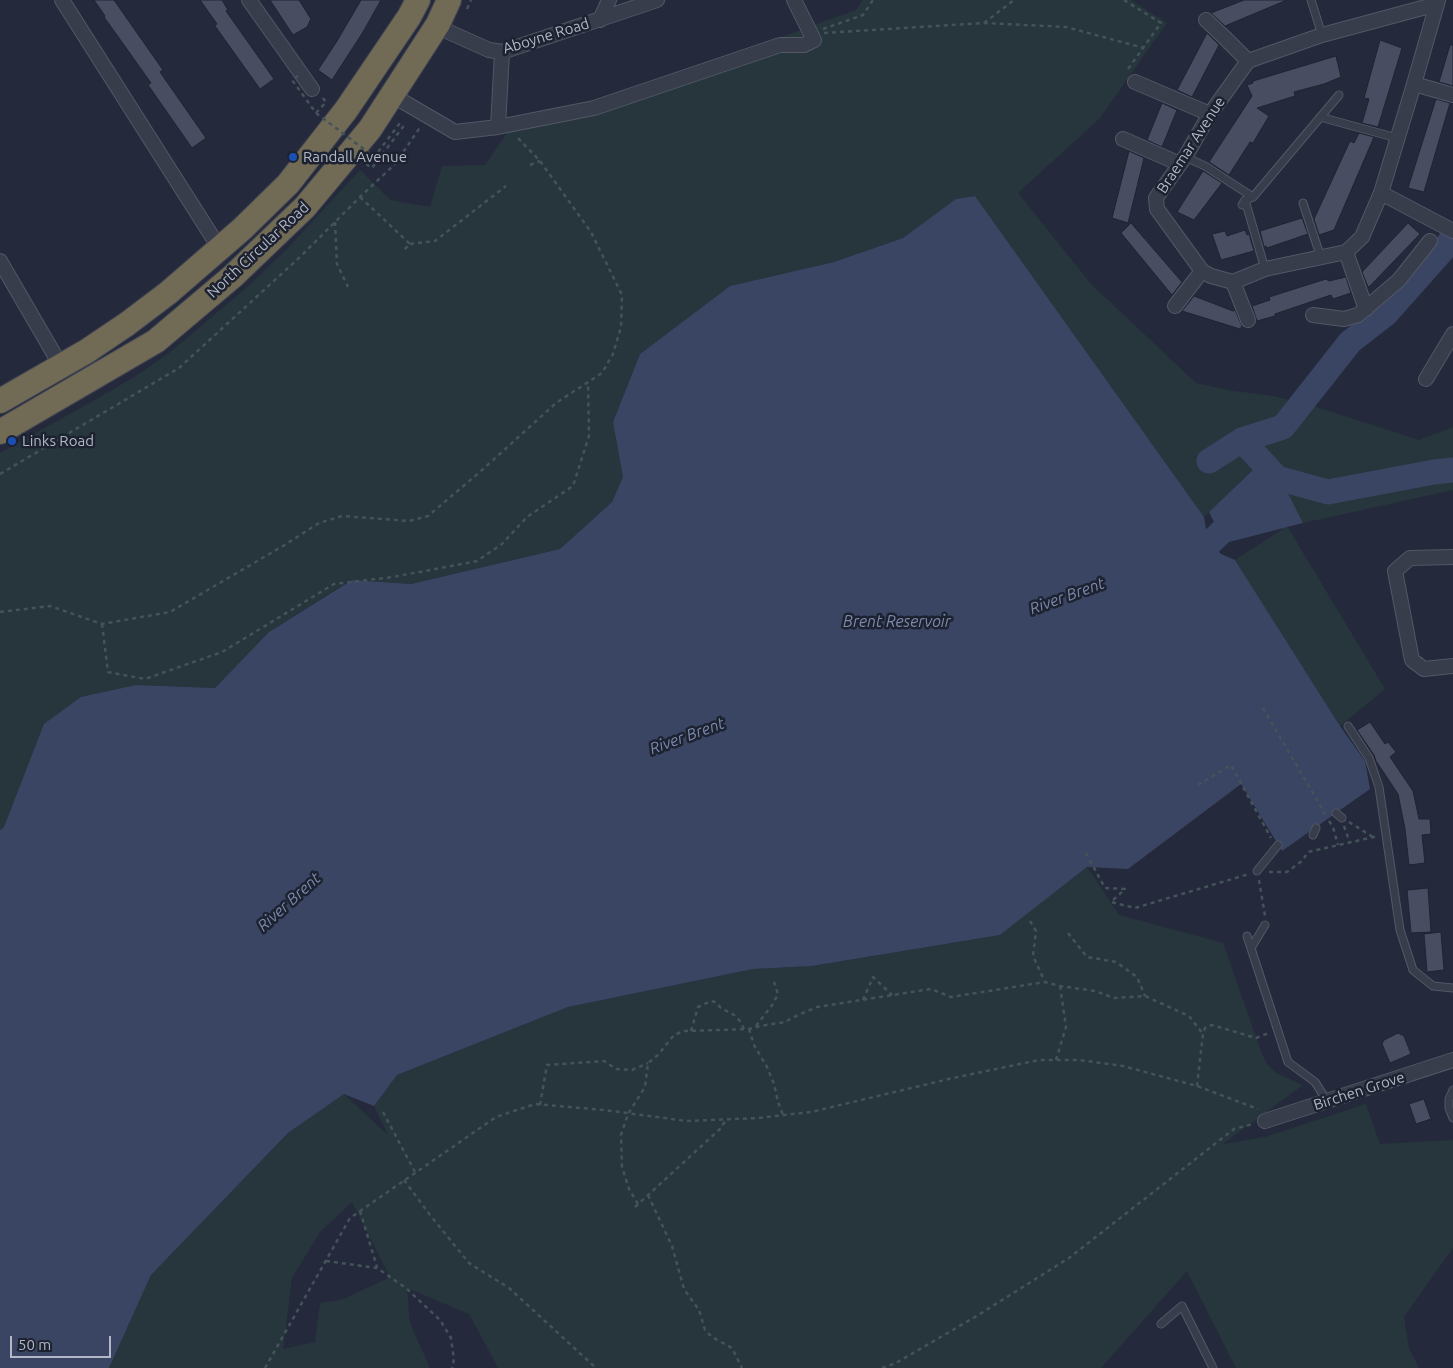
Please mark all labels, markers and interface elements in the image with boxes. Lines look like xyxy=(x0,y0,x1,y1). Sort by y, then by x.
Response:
street label: Aboyne Road xyxy=(501,14,591,58)
street label: Braemar Avenue xyxy=(1153,93,1229,197)
place label: Randall Avenue xyxy=(303,148,407,166)
marker: Randall Avenue xyxy=(287,151,299,163)
street label: North Circular Road xyxy=(203,198,313,302)
place label: Links Road xyxy=(22,432,94,450)
marker: Links Road xyxy=(6,435,18,447)
water label: River Brent xyxy=(1027,574,1107,618)
water label: Brent Reservoir xyxy=(843,612,951,632)
water label: River Brent xyxy=(647,714,727,758)
water label: River Brent xyxy=(253,869,325,935)
street label: Birchen Grove xyxy=(1311,1068,1407,1114)
scale bar xyxy=(12,1326,114,1358)
text: 50 m xyxy=(18,1336,51,1353)

